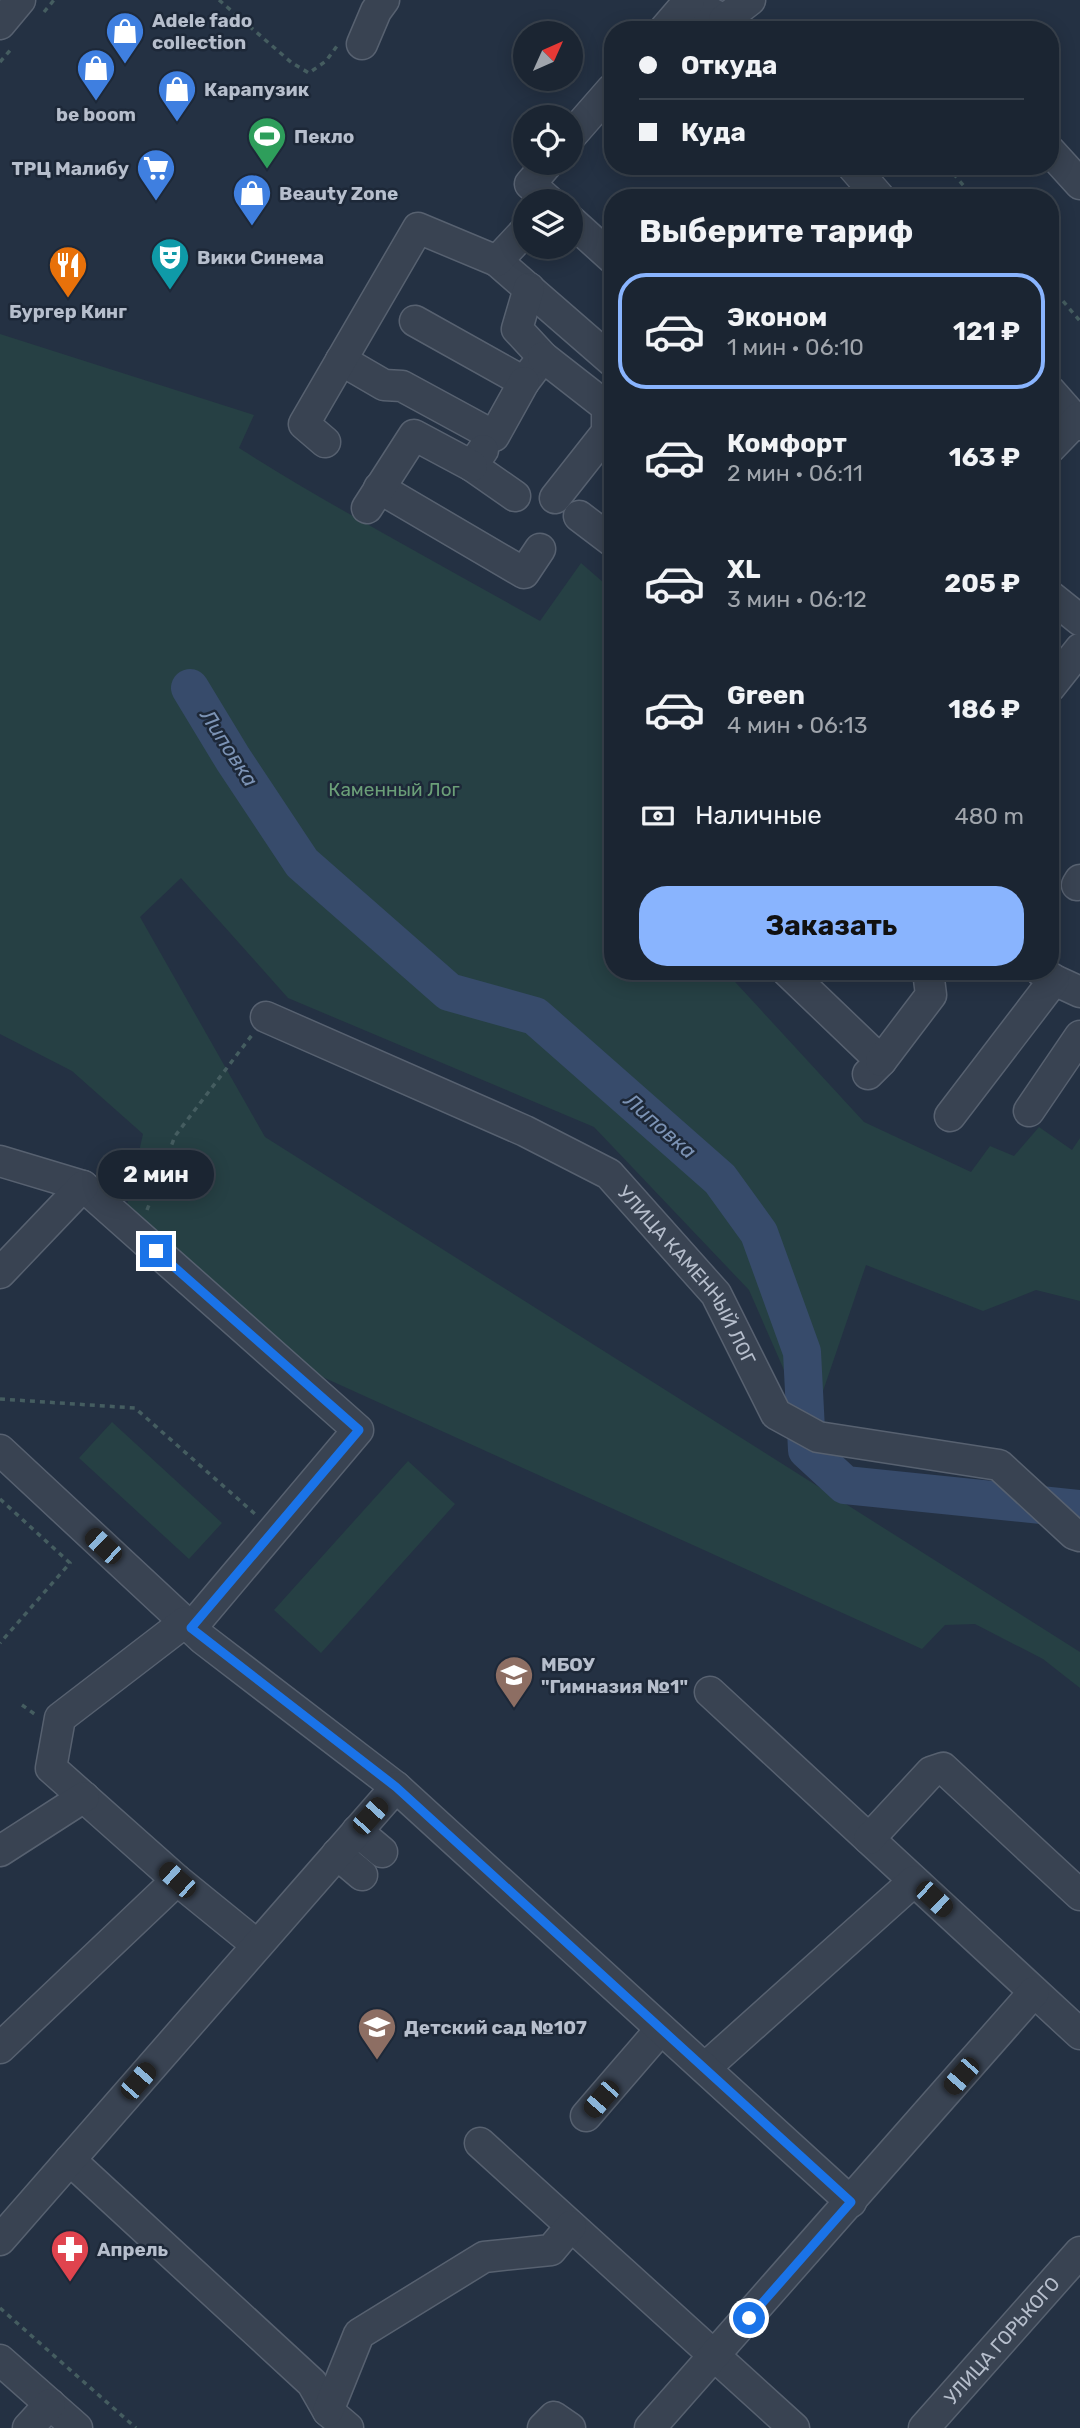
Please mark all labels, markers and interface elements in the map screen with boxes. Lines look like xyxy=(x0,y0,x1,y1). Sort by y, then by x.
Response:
place label: Adele fado collection xyxy=(152,9,252,54)
shop icon: Adele fado collection xyxy=(104,10,146,65)
north arrow xyxy=(513,21,583,91)
map controls xyxy=(513,21,583,259)
shop icon: be boom xyxy=(75,47,117,102)
text: Откуда xyxy=(681,50,777,81)
shop icon: Карапузик xyxy=(156,68,198,123)
place label: Карапузик xyxy=(204,78,310,101)
place label: be boom xyxy=(56,103,136,126)
button: locate xyxy=(513,105,583,175)
sports icon: Пекло xyxy=(246,115,288,170)
text: Куда xyxy=(681,117,746,148)
place label: Пекло xyxy=(294,125,354,148)
supermarket icon: ТРЦ Малибу xyxy=(135,147,177,202)
place label: ТРЦ Малибу xyxy=(11,157,129,180)
shop icon: Beauty Zone xyxy=(231,172,273,227)
place label: Beauty Zone xyxy=(279,182,398,205)
button: layers xyxy=(513,189,583,259)
text: Выберите тариф xyxy=(639,212,913,250)
theatre icon: Вики Синема xyxy=(149,236,191,291)
restaurant icon: Бургер Кинг xyxy=(47,244,89,299)
place label: Вики Синема xyxy=(197,246,324,269)
place label: Бургер Кинг xyxy=(9,300,127,323)
icon: car xyxy=(643,300,706,363)
text: Эконом xyxy=(727,302,827,333)
text: 121 ₽ xyxy=(953,316,1020,347)
text: 1 мин · 06:10 xyxy=(727,333,864,361)
icon: car xyxy=(643,426,706,489)
text: Комфорт xyxy=(727,428,847,459)
text: 163 ₽ xyxy=(949,442,1020,473)
text: 2 мин · 06:11 xyxy=(727,459,863,487)
icon: car xyxy=(643,552,706,615)
text: XL xyxy=(727,554,760,585)
text: 205 ₽ xyxy=(944,568,1020,599)
text: 3 мин · 06:12 xyxy=(727,585,867,613)
icon: car xyxy=(643,678,706,741)
text: Green xyxy=(727,680,805,711)
text: 186 ₽ xyxy=(948,694,1020,725)
water label: Липовка xyxy=(195,704,264,791)
text: 4 мин · 06:13 xyxy=(727,711,868,739)
park label: Каменный Лог xyxy=(328,778,460,801)
icon: cash xyxy=(639,797,677,835)
text: Наличные xyxy=(695,800,822,831)
text: 480 m xyxy=(954,802,1024,830)
button: Заказать xyxy=(639,886,1024,966)
water label: Липовка xyxy=(619,1087,701,1164)
callout: 2 мин xyxy=(98,1150,214,1198)
text: 2 мин xyxy=(123,1160,189,1188)
street label: УЛИЦА КАМЕННЫЙ ЛОГ xyxy=(613,1181,760,1369)
route end xyxy=(140,1235,172,1267)
car xyxy=(81,1524,126,1568)
place label: МБОУ "Гимназия №1" xyxy=(541,1653,688,1698)
school or university icon: МБОУ "Гимназия №1" xyxy=(493,1654,535,1709)
car xyxy=(349,1793,392,1839)
car xyxy=(155,1858,200,1902)
car xyxy=(912,1877,957,1921)
school or university icon: Детский сад №107 xyxy=(356,2006,398,2061)
place label: Детский сад №107 xyxy=(404,2016,587,2039)
car xyxy=(940,2053,983,2099)
car xyxy=(117,2058,160,2104)
car xyxy=(580,2076,623,2122)
pharmacy icon: Апрель xyxy=(49,2228,91,2283)
place label: Апрель xyxy=(97,2238,169,2261)
street label: УЛИЦА ГОРЬКОГО xyxy=(939,2272,1065,2409)
route start xyxy=(733,2302,765,2334)

